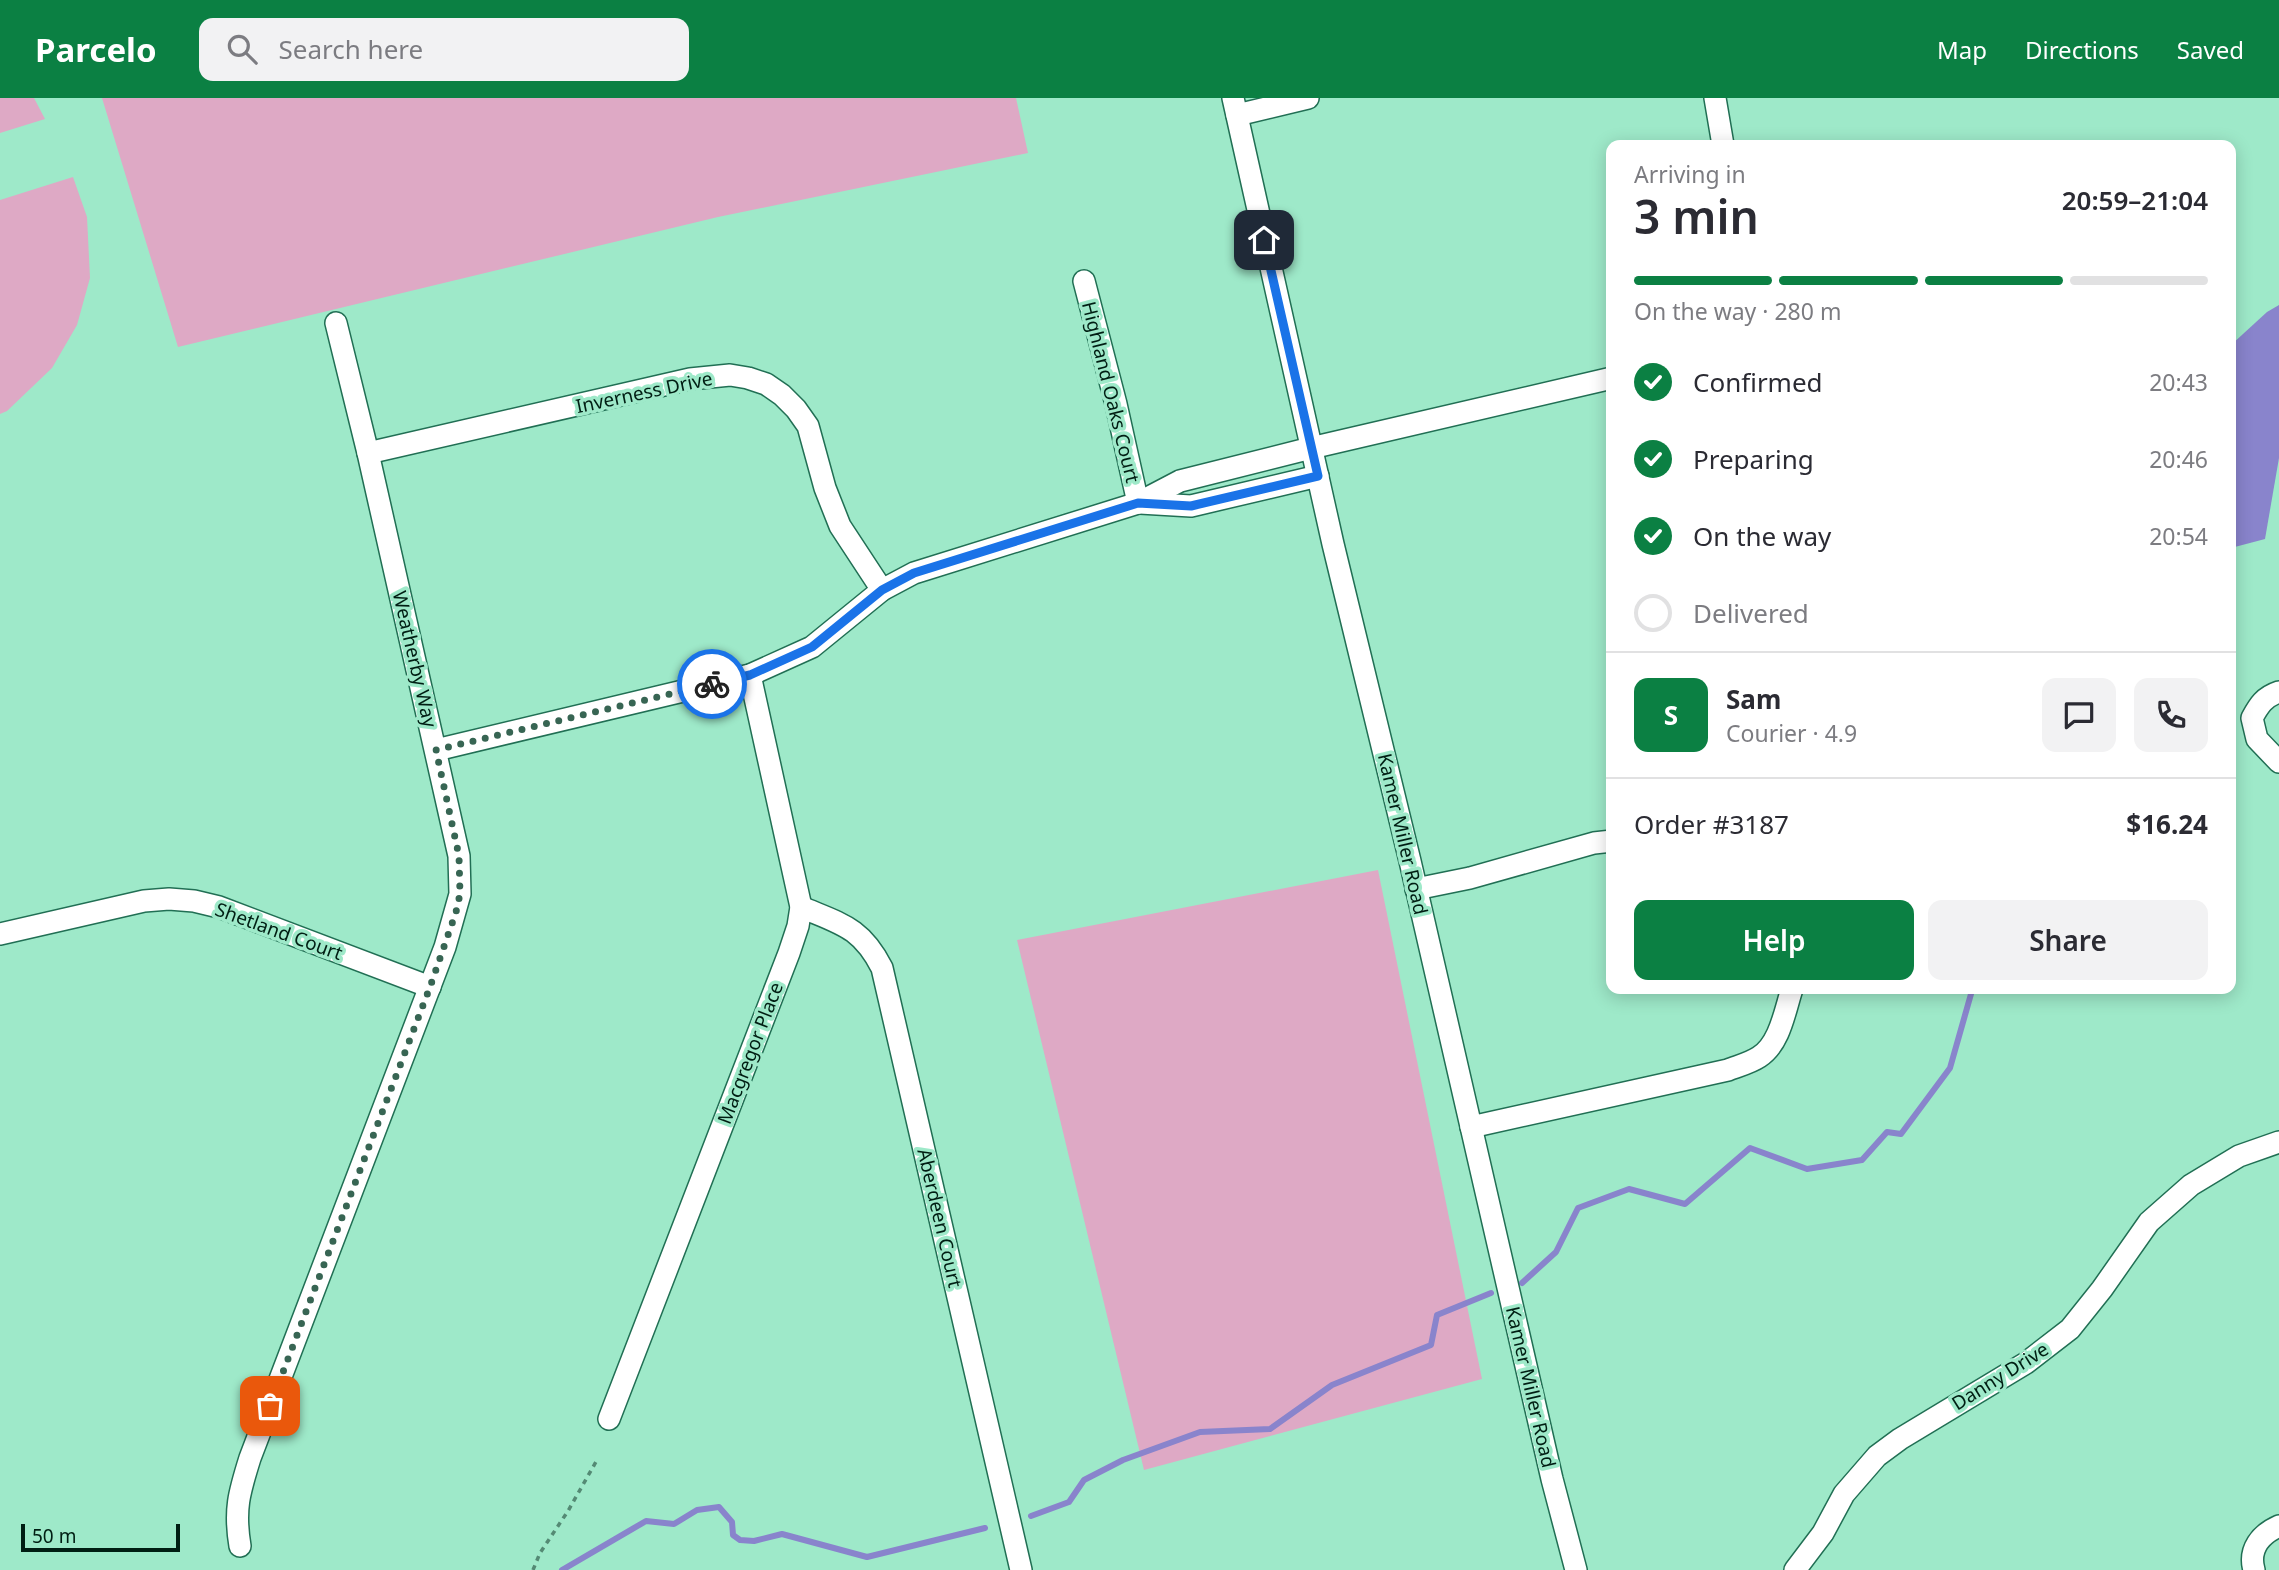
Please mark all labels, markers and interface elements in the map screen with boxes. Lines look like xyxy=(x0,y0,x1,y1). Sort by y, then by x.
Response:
search box xyxy=(199,18,689,81)
text: Parcelo xyxy=(35,27,157,72)
icon: search xyxy=(223,30,261,68)
text: Search here xyxy=(279,31,423,67)
text: Map xyxy=(1937,33,1987,66)
text: Directions xyxy=(2025,33,2139,66)
text: Saved xyxy=(2177,33,2244,66)
text: Arriving in xyxy=(1634,158,1746,190)
text: 20:59–21:04 xyxy=(2062,182,2208,218)
text: 3 min xyxy=(1634,185,1759,247)
pin xyxy=(1234,210,1294,270)
icon: home xyxy=(1245,221,1283,259)
text: On the way · 280 m xyxy=(1634,295,1841,327)
street label: Highland Oaks Court xyxy=(1076,299,1146,486)
icon: check xyxy=(1634,363,1672,401)
text: Confirmed xyxy=(1693,364,1823,400)
street label: Inverness Drive xyxy=(573,365,715,419)
text: 20:43 xyxy=(2149,366,2208,398)
icon: check xyxy=(1634,440,1672,478)
text: Preparing xyxy=(1693,441,1814,477)
text: 20:46 xyxy=(2149,443,2208,475)
icon: check xyxy=(1634,517,1672,555)
text: On the way xyxy=(1693,518,1831,554)
text: 20:54 xyxy=(2149,520,2208,552)
street label: Weatherby Way xyxy=(387,588,443,730)
text: Delivered xyxy=(1693,595,1809,631)
courier xyxy=(677,649,747,719)
icon: bike xyxy=(693,665,731,703)
button: chat xyxy=(2042,678,2116,752)
button: phone xyxy=(2134,678,2208,752)
text: Sam xyxy=(1726,681,1781,717)
text: S xyxy=(1664,697,1678,733)
text: Courier · 4.9 xyxy=(1726,717,1857,749)
street label: Kamer Miller Road xyxy=(1372,751,1434,917)
text: Order #3187 xyxy=(1634,806,1789,842)
text: $16.24 xyxy=(2126,806,2208,842)
street label: Shetland Court xyxy=(212,896,346,966)
button: Help xyxy=(1634,900,1914,980)
button: Share xyxy=(1928,900,2208,980)
street label: Macgregor Place xyxy=(711,978,789,1128)
street label: Aberdeen Court xyxy=(911,1146,969,1290)
street label: Kamer Miller Road xyxy=(1500,1304,1562,1470)
street label: Danny Drive xyxy=(1947,1336,2053,1416)
pin xyxy=(240,1376,300,1436)
icon: bag xyxy=(251,1387,289,1425)
scale bar xyxy=(21,1521,180,1553)
text: 50 m xyxy=(32,1523,76,1549)

